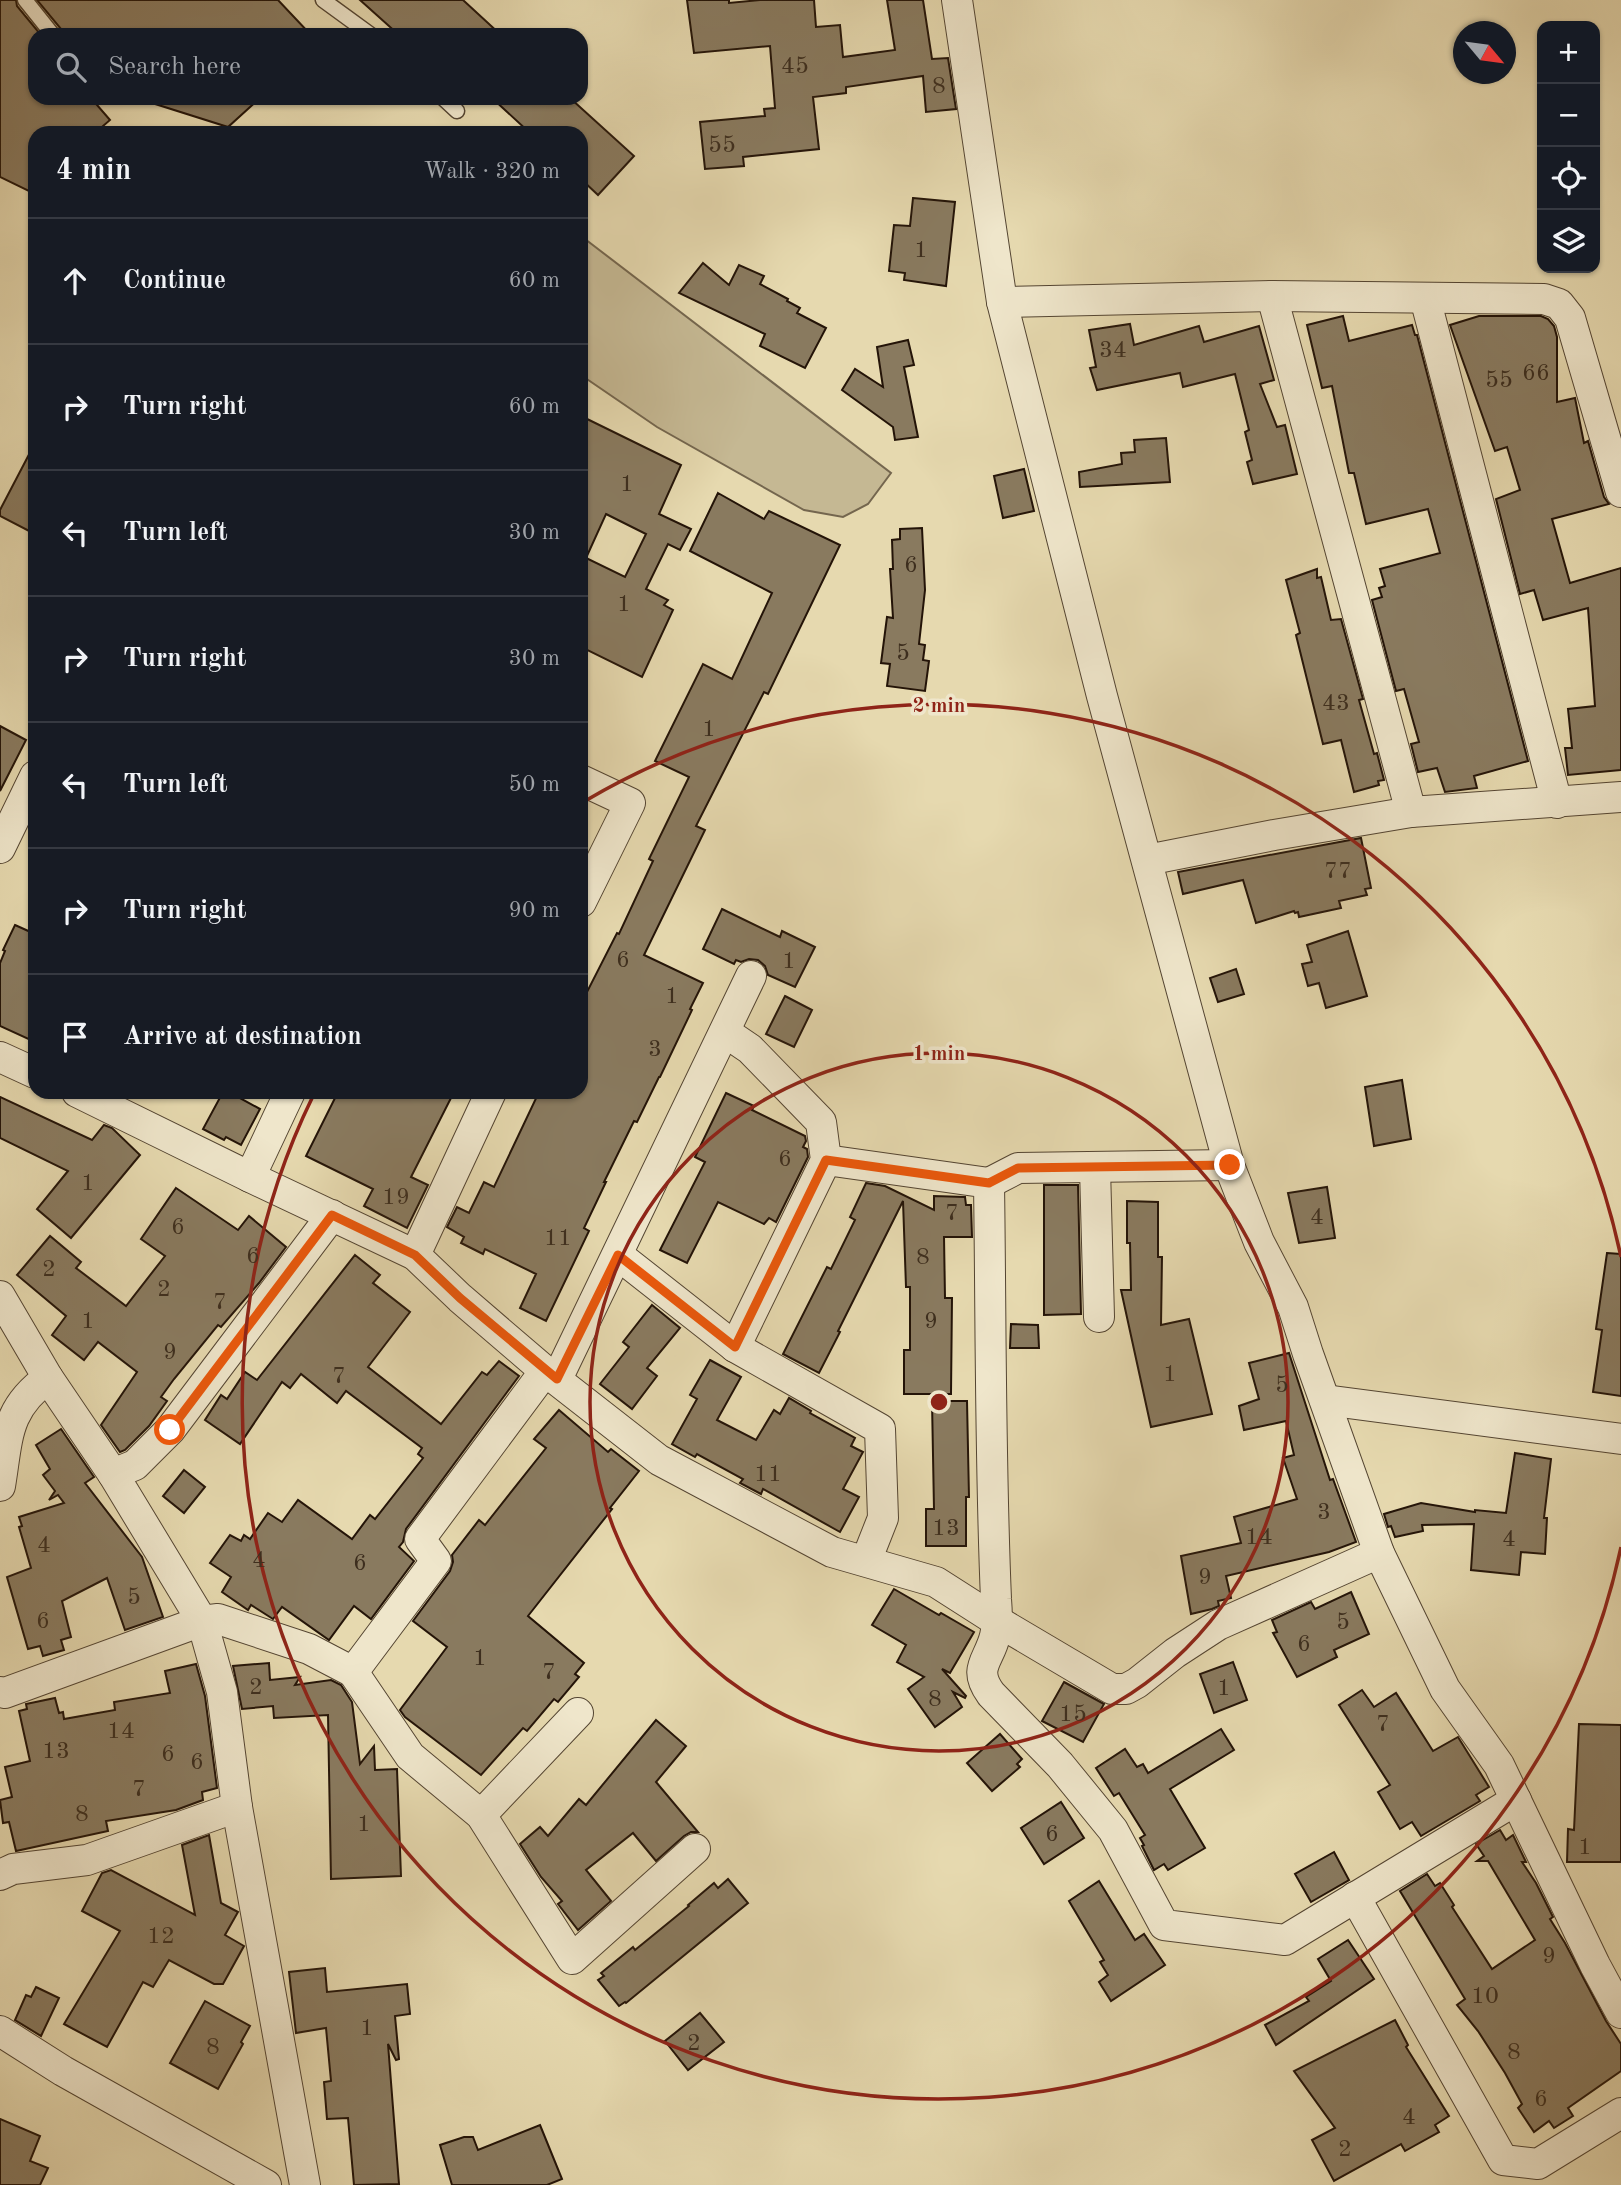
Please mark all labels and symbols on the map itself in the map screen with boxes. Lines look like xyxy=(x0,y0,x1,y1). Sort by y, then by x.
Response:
north arrow xyxy=(1453,21,1516,84)
house number: 45 xyxy=(781,55,809,79)
house number: 8 xyxy=(932,75,946,99)
house number: 55 xyxy=(708,134,736,158)
house number: 1 xyxy=(914,239,928,263)
house number: 34 xyxy=(1099,339,1127,363)
house number: 66 xyxy=(1522,362,1550,386)
house number: 55 xyxy=(1485,369,1513,393)
house number: 1 xyxy=(620,473,634,497)
house number: 6 xyxy=(904,554,918,578)
house number: 1 xyxy=(617,593,631,617)
house number: 5 xyxy=(896,642,910,666)
house number: 43 xyxy=(1322,692,1350,716)
text: 2 min xyxy=(913,696,965,717)
house number: 1 xyxy=(702,718,716,742)
house number: 77 xyxy=(1324,860,1352,884)
house number: 6 xyxy=(616,949,630,973)
house number: 1 xyxy=(782,950,796,974)
house number: 1 xyxy=(665,985,679,1009)
house number: 3 xyxy=(648,1038,662,1062)
text: 1 min xyxy=(913,1044,965,1065)
house number: 6 xyxy=(778,1148,792,1172)
route end xyxy=(1214,1149,1245,1180)
house number: 1 xyxy=(81,1172,95,1196)
house number: 19 xyxy=(382,1186,410,1210)
house number: 7 xyxy=(945,1202,959,1226)
house number: 4 xyxy=(1310,1206,1324,1230)
house number: 6 xyxy=(171,1216,185,1240)
house number: 11 xyxy=(544,1227,572,1251)
house number: 6 xyxy=(246,1245,260,1269)
house number: 8 xyxy=(916,1246,930,1270)
house number: 2 xyxy=(42,1258,56,1282)
house number: 2 xyxy=(157,1278,171,1302)
house number: 7 xyxy=(213,1291,227,1315)
house number: 1 xyxy=(81,1310,95,1334)
house number: 9 xyxy=(924,1310,938,1334)
house number: 9 xyxy=(163,1341,177,1365)
house number: 1 xyxy=(1163,1363,1177,1387)
house number: 7 xyxy=(332,1365,346,1389)
house number: 5 xyxy=(1275,1374,1289,1398)
centre of rings xyxy=(927,1390,951,1414)
route start xyxy=(154,1414,185,1445)
house number: 11 xyxy=(754,1463,782,1487)
house number: 3 xyxy=(1317,1501,1331,1525)
house number: 13 xyxy=(932,1517,960,1541)
house number: 14 xyxy=(1245,1526,1273,1550)
house number: 4 xyxy=(1502,1528,1516,1552)
house number: 4 xyxy=(37,1534,51,1558)
house number: 4 xyxy=(252,1549,266,1573)
house number: 6 xyxy=(353,1552,367,1576)
house number: 9 xyxy=(1198,1566,1212,1590)
house number: 5 xyxy=(127,1586,141,1610)
house number: 6 xyxy=(36,1610,50,1634)
house number: 5 xyxy=(1336,1611,1350,1635)
house number: 6 xyxy=(1297,1633,1311,1657)
house number: 1 xyxy=(473,1647,487,1671)
house number: 7 xyxy=(542,1661,556,1685)
house number: 2 xyxy=(249,1676,263,1700)
house number: 1 xyxy=(1217,1677,1231,1701)
house number: 8 xyxy=(928,1688,942,1712)
house number: 15 xyxy=(1059,1703,1087,1727)
house number: 7 xyxy=(1376,1713,1390,1737)
house number: 14 xyxy=(107,1720,135,1744)
house number: 13 xyxy=(42,1740,70,1764)
house number: 6 xyxy=(161,1743,175,1767)
house number: 6 xyxy=(190,1751,204,1775)
house number: 7 xyxy=(132,1778,146,1802)
house number: 8 xyxy=(75,1803,89,1827)
house number: 1 xyxy=(357,1813,371,1837)
house number: 6 xyxy=(1045,1823,1059,1847)
house number: 1 xyxy=(1578,1836,1592,1860)
house number: 12 xyxy=(147,1925,175,1949)
house number: 9 xyxy=(1542,1945,1556,1969)
house number: 10 xyxy=(1471,1985,1499,2009)
house number: 1 xyxy=(360,2017,374,2041)
house number: 2 xyxy=(687,2032,701,2056)
house number: 8 xyxy=(206,2036,220,2060)
house number: 8 xyxy=(1507,2041,1521,2065)
house number: 6 xyxy=(1534,2088,1548,2112)
house number: 4 xyxy=(1402,2106,1416,2130)
house number: 2 xyxy=(1338,2138,1352,2162)

